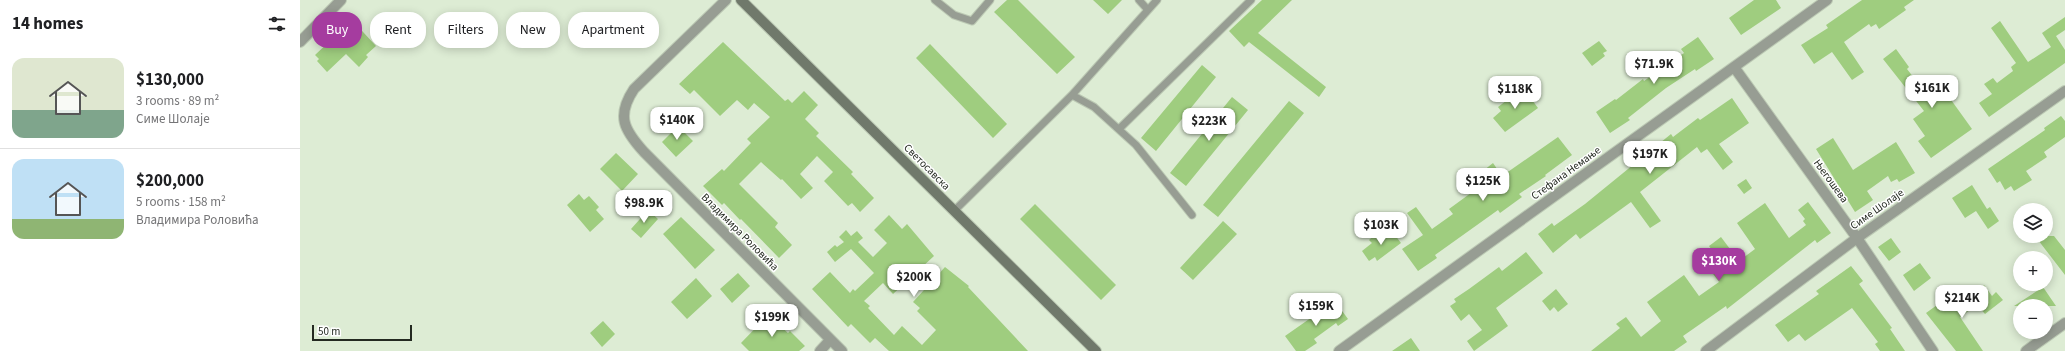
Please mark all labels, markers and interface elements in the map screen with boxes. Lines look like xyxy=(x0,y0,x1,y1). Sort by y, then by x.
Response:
text: 14 homes xyxy=(12,12,83,36)
chip: Buy xyxy=(312,12,362,48)
chip: Rent xyxy=(370,12,426,48)
chip: Filters xyxy=(434,12,498,48)
chip: New xyxy=(506,12,560,48)
chip: Apartment xyxy=(568,12,659,48)
icon: filters xyxy=(266,13,288,35)
pin: $71.9K xyxy=(1621,51,1687,85)
text: $71.9K xyxy=(1634,55,1674,73)
text: $130,000 xyxy=(136,68,204,92)
icon: home xyxy=(44,74,92,122)
pin: $161K xyxy=(1904,75,1960,109)
pin: $118K xyxy=(1487,76,1543,110)
text: $161K xyxy=(1914,79,1950,97)
text: $118K xyxy=(1497,80,1533,98)
text: 3 rooms · 89 m² xyxy=(136,92,219,110)
pin: $140K xyxy=(649,107,705,141)
pin: $223K xyxy=(1181,108,1237,142)
text: Симе Шолаје xyxy=(136,110,210,128)
text: $140K xyxy=(659,111,695,129)
text: $223K xyxy=(1191,112,1227,130)
street label: Светосавска xyxy=(900,140,954,194)
pin: $197K xyxy=(1622,141,1678,175)
street label: Стефана Немање xyxy=(1528,142,1604,203)
text: $197K xyxy=(1632,145,1668,163)
street label: Његошева xyxy=(1810,156,1852,206)
pin: $125K xyxy=(1455,168,1511,202)
text: $200,000 xyxy=(136,169,204,193)
text: $125K xyxy=(1465,172,1501,190)
icon: home xyxy=(44,175,92,223)
street label: Симе Шолаје xyxy=(1847,185,1907,233)
pin: $98.9K xyxy=(611,190,677,224)
street label: Владимира Роловића xyxy=(698,190,782,274)
text: 5 rooms · 158 m² xyxy=(136,193,226,211)
text: $98.9K xyxy=(624,194,664,212)
map controls xyxy=(2013,203,2053,339)
button: layers xyxy=(2013,203,2053,243)
text: Владимира Роловића xyxy=(136,211,259,229)
pin: $103K xyxy=(1353,212,1409,246)
text: $103K xyxy=(1363,216,1399,234)
pin: $130K xyxy=(1691,248,1747,282)
button: + xyxy=(2013,251,2053,291)
text: $130K xyxy=(1701,252,1737,270)
pin: $200K xyxy=(886,264,942,298)
text: $200K xyxy=(896,268,932,286)
pin: $214K xyxy=(1934,285,1990,319)
text: $214K xyxy=(1944,289,1980,307)
pin: $159K xyxy=(1288,293,1344,327)
text: $159K xyxy=(1298,297,1334,315)
button: − xyxy=(2013,299,2053,339)
pin: $199K xyxy=(744,304,800,338)
text: $199K xyxy=(754,308,790,326)
scale bar xyxy=(312,323,412,342)
text: 50 m xyxy=(318,324,340,339)

